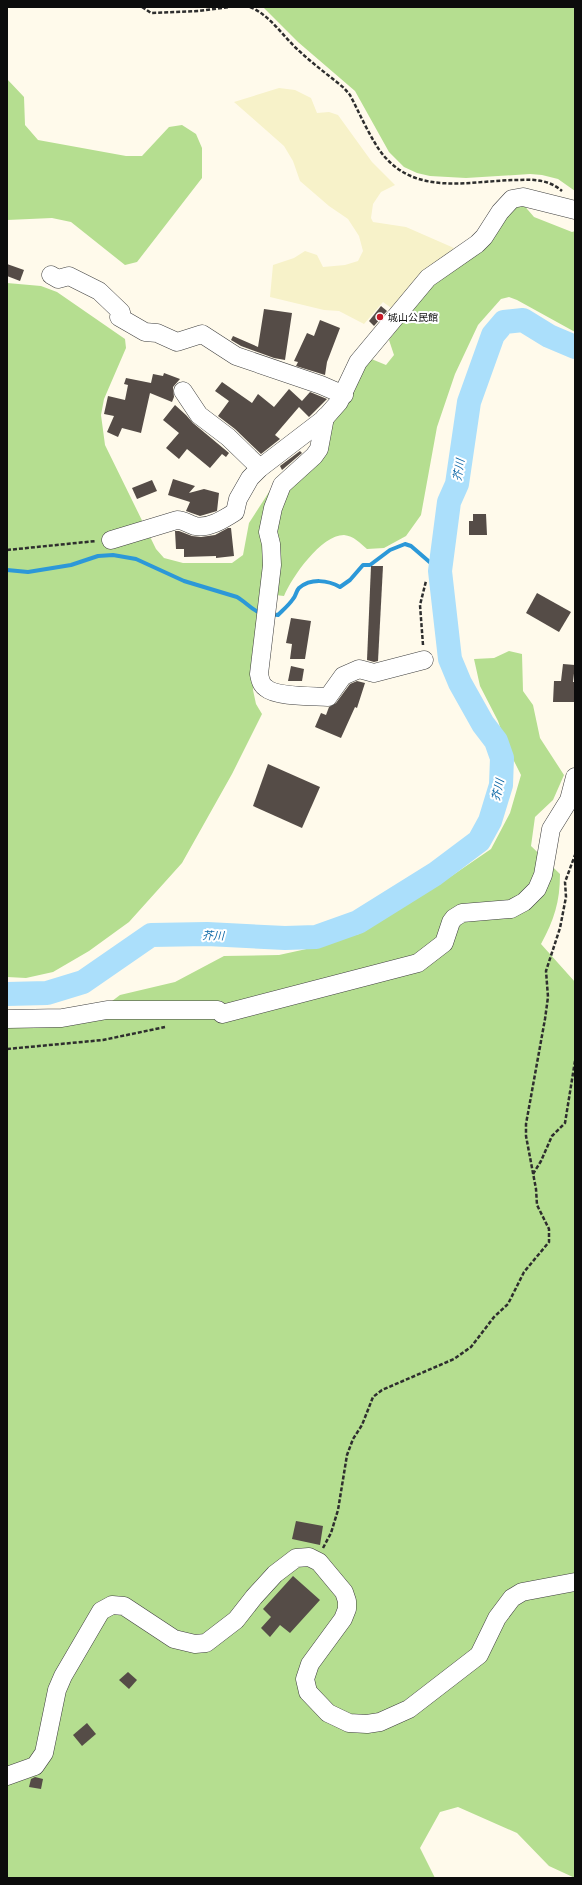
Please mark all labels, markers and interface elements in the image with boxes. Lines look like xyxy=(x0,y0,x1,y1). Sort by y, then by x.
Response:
place label: 城山公民館 xyxy=(388,311,438,324)
marker: 城山公民館 xyxy=(375,312,385,322)
water label: 芥川 xyxy=(450,457,468,482)
water label: 芥川 xyxy=(488,777,508,802)
water label: 芥川 xyxy=(202,928,225,944)

